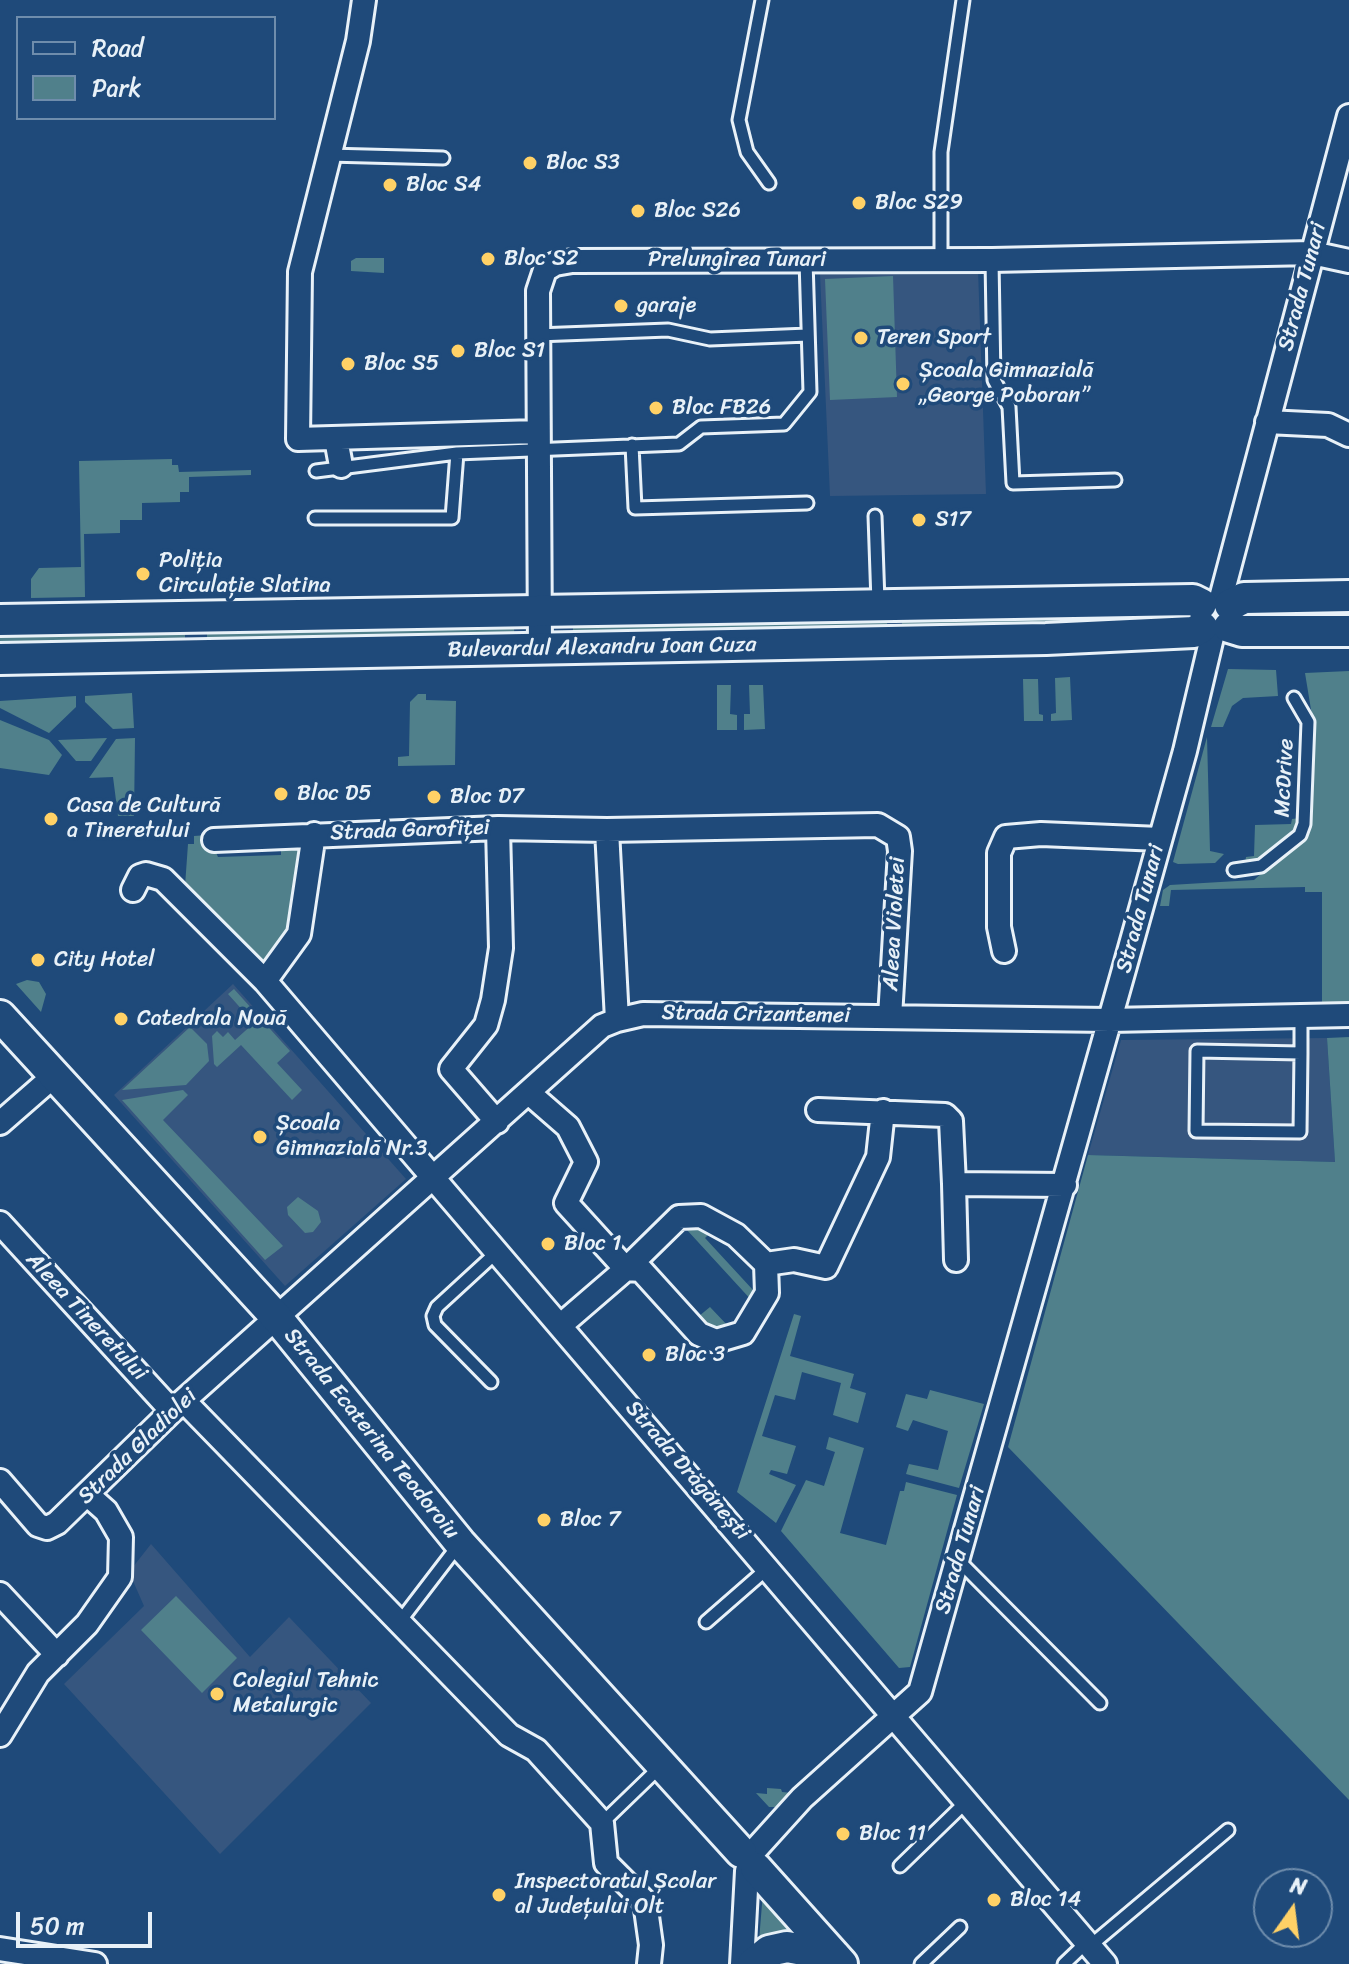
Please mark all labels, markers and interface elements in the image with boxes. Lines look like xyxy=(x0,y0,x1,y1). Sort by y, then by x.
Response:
legend xyxy=(16,16,276,120)
text: Road xyxy=(92,27,143,69)
text: Park xyxy=(92,67,141,109)
place label: Bloc S3 xyxy=(546,150,620,176)
marker: Bloc S3 xyxy=(521,154,539,172)
place label: Bloc S4 xyxy=(406,172,482,198)
marker: Bloc S4 xyxy=(381,176,399,194)
place label: Bloc S29 xyxy=(875,190,963,216)
marker: Bloc S29 xyxy=(850,194,868,212)
place label: Bloc S26 xyxy=(654,198,741,224)
marker: Bloc S26 xyxy=(629,202,647,220)
street label: Strada Tunari xyxy=(1273,220,1333,354)
place label: Bloc S2 xyxy=(504,246,579,272)
street label: Prelungirea Tunari xyxy=(648,247,826,273)
marker: Bloc S2 xyxy=(479,250,497,268)
place label: garaje xyxy=(637,293,696,319)
marker: garaje xyxy=(612,297,630,315)
place label: Teren Sport xyxy=(877,325,991,351)
marker: Teren Sport xyxy=(852,329,870,347)
place label: Bloc S1 xyxy=(474,338,545,364)
marker: Bloc S1 xyxy=(449,342,467,360)
place label: Bloc S5 xyxy=(364,351,439,377)
marker: Bloc S5 xyxy=(339,355,357,373)
place label: Școala Gimnazială „George Poboran” xyxy=(919,358,1094,410)
marker: Școala Gimnazială „George Poboran” xyxy=(894,375,912,393)
place label: Bloc FB26 xyxy=(672,395,771,421)
marker: Bloc FB26 xyxy=(647,399,665,417)
place label: S17 xyxy=(935,507,971,533)
marker: S17 xyxy=(910,511,928,529)
place label: Poliția Circulație Slatina xyxy=(159,548,330,600)
marker: Poliția Circulație Slatina xyxy=(134,565,152,583)
street label: Bulevardul Alexandru Ioan Cuza xyxy=(447,632,757,664)
street label: McDrive xyxy=(1270,738,1300,818)
place label: Bloc D5 xyxy=(297,781,372,807)
place label: Bloc D7 xyxy=(450,784,524,810)
marker: Bloc D5 xyxy=(272,785,290,803)
marker: Bloc D7 xyxy=(425,788,443,806)
place label: Casa de Cultură a Tineretului xyxy=(67,793,221,844)
marker: Casa de Cultură a Tineretului xyxy=(42,810,60,828)
street label: Strada Garofiței xyxy=(330,815,490,847)
street label: Strada Tunari xyxy=(1111,842,1171,976)
street label: Aleea Violetei xyxy=(878,856,912,992)
place label: City Hotel xyxy=(54,947,154,973)
marker: City Hotel xyxy=(29,951,47,969)
street label: Strada Crizantemei xyxy=(661,1000,851,1030)
place label: Catedrala Nouă xyxy=(137,1006,287,1032)
marker: Catedrala Nouă xyxy=(112,1010,130,1028)
place label: Școala Gimnazială Nr.3 xyxy=(276,1111,427,1162)
marker: Școala Gimnazială Nr.3 xyxy=(251,1128,269,1146)
place label: Bloc 1 xyxy=(564,1231,621,1257)
marker: Bloc 1 xyxy=(539,1235,557,1253)
street label: Aleea Tineretului xyxy=(20,1247,152,1387)
street label: Strada Ecaterina Teodoroiu xyxy=(278,1323,464,1545)
place label: Bloc 3 xyxy=(665,1342,725,1368)
marker: Bloc 3 xyxy=(640,1346,658,1364)
street label: Strada Gladiolei xyxy=(73,1384,203,1510)
street label: Strada Drăgănești xyxy=(619,1396,755,1546)
street label: Strada Tunari xyxy=(930,1483,992,1617)
place label: Bloc 7 xyxy=(560,1507,621,1533)
marker: Bloc 7 xyxy=(535,1511,553,1529)
place label: Colegiul Tehnic Metalurgic xyxy=(233,1668,378,1720)
marker: Colegiul Tehnic Metalurgic xyxy=(208,1685,226,1703)
place label: Bloc 11 xyxy=(859,1821,926,1847)
marker: Bloc 11 xyxy=(834,1825,852,1843)
text: N xyxy=(1286,1865,1311,1907)
north arrow xyxy=(1253,1868,1333,1948)
place label: Inspectoratul Școlar al Județului Olt xyxy=(515,1869,716,1920)
marker: Inspectoratul Școlar al Județului Olt xyxy=(490,1886,508,1904)
place label: Bloc 14 xyxy=(1010,1887,1081,1913)
marker: Bloc 14 xyxy=(985,1891,1003,1909)
scale bar xyxy=(20,1896,156,1946)
text: 50 m xyxy=(30,1905,85,1947)

